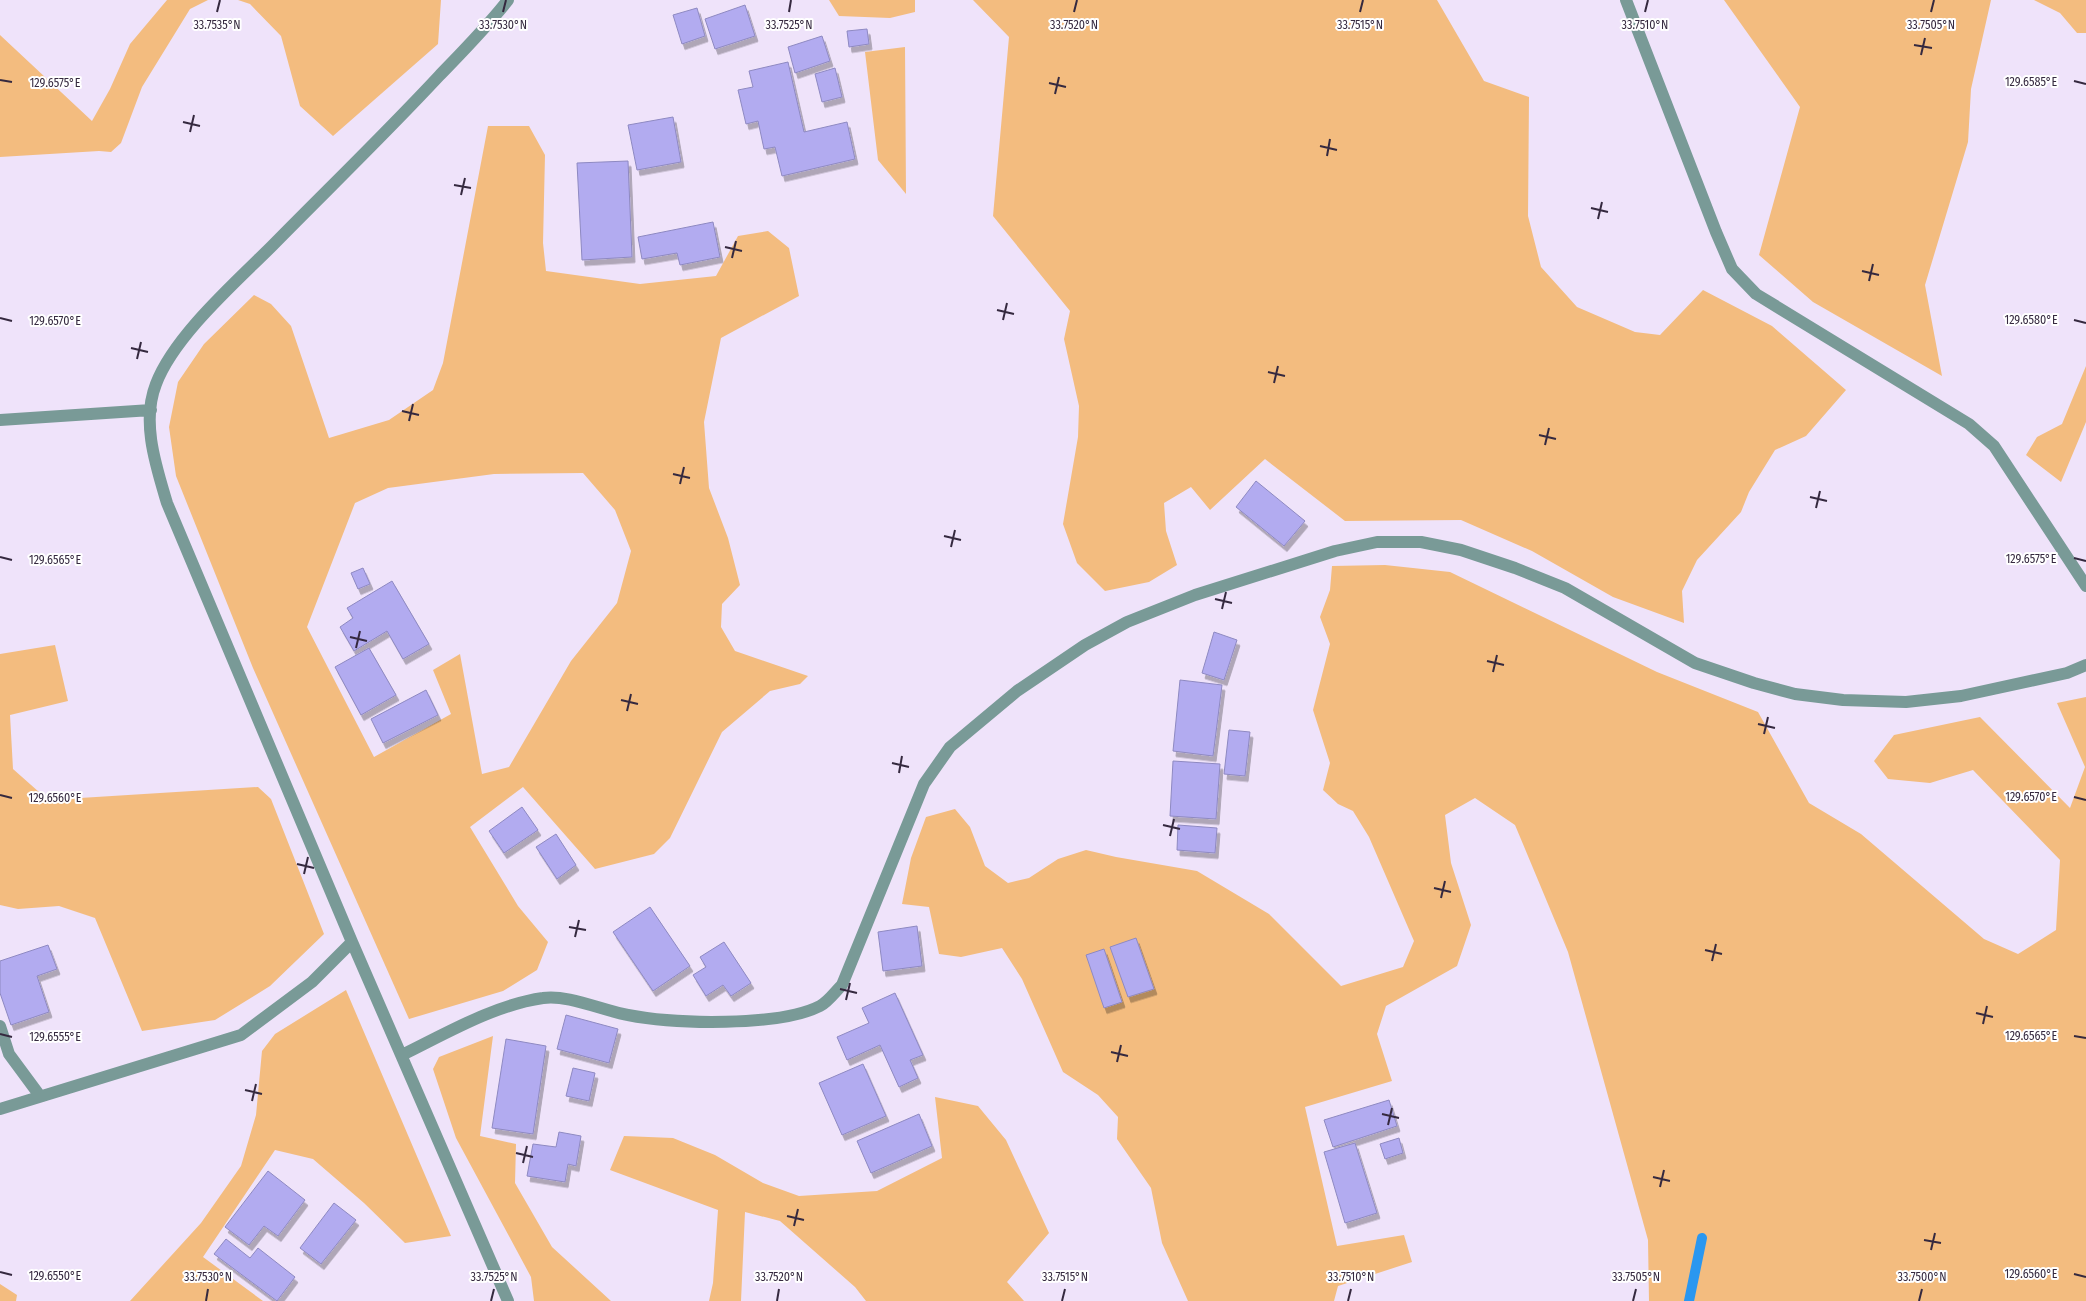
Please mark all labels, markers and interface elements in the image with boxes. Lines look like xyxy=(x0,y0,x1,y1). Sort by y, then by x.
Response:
text: 33.7535°N xyxy=(193,18,241,32)
text: 33.7530°N xyxy=(479,18,527,32)
text: 33.7525°N xyxy=(765,18,813,32)
text: 33.7520°N xyxy=(1050,18,1098,32)
text: 33.7515°N xyxy=(1337,18,1383,32)
text: 33.7510°N xyxy=(1622,18,1668,32)
text: 33.7505°N xyxy=(1907,18,1955,32)
text: 129.6585°E xyxy=(2005,75,2057,89)
text: 129.6575°E xyxy=(30,76,81,90)
text: 129.6580°E xyxy=(2004,313,2058,327)
text: 129.6570°E xyxy=(29,314,81,328)
text: 129.6575°E xyxy=(2006,552,2057,566)
text: 129.6565°E xyxy=(29,553,81,567)
text: 129.6570°E xyxy=(2005,790,2057,804)
text: 129.6560°E xyxy=(28,791,82,805)
text: 129.6565°E xyxy=(2005,1029,2057,1043)
text: 129.6555°E xyxy=(29,1030,81,1044)
text: 129.6560°E xyxy=(2004,1267,2058,1281)
text: 129.6550°E xyxy=(29,1269,82,1283)
text: 33.7530°N xyxy=(184,1270,232,1284)
text: 33.7525°N xyxy=(470,1270,518,1284)
text: 33.7520°N xyxy=(755,1270,803,1284)
text: 33.7515°N xyxy=(1042,1270,1088,1284)
text: 33.7510°N xyxy=(1328,1270,1374,1284)
text: 33.7505°N xyxy=(1612,1270,1660,1284)
text: 33.7500°N xyxy=(1898,1270,1946,1284)

